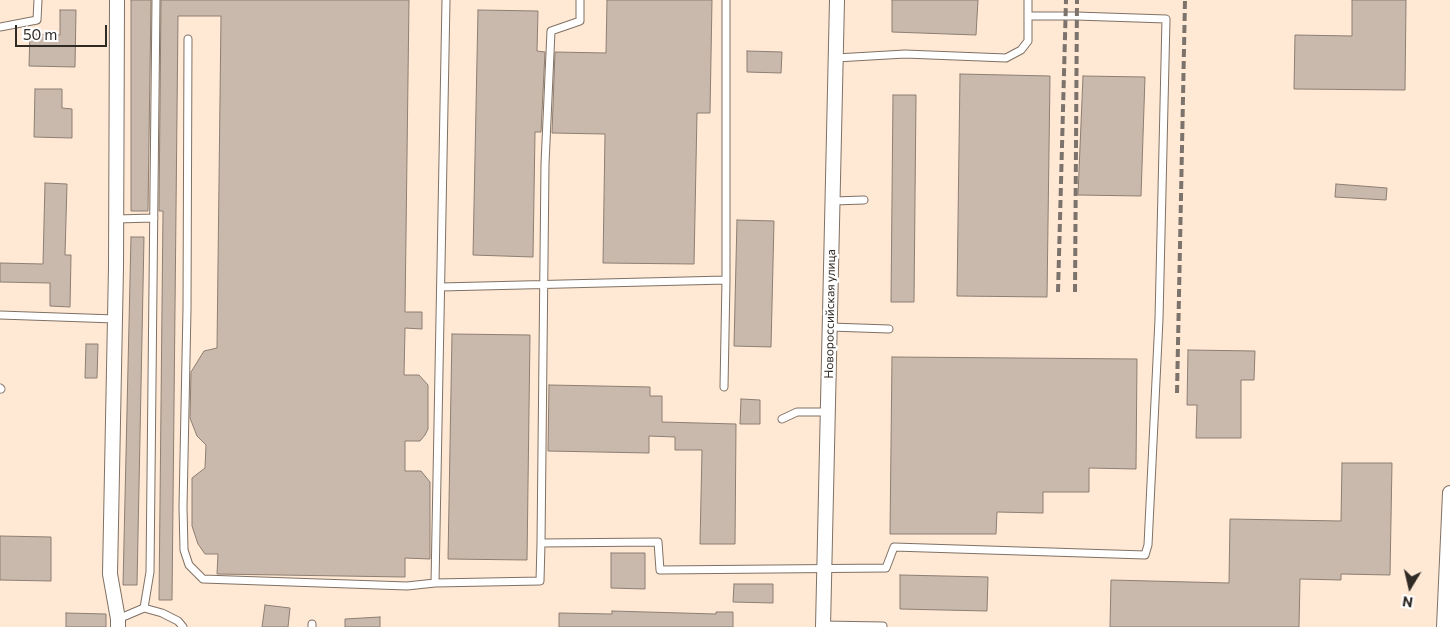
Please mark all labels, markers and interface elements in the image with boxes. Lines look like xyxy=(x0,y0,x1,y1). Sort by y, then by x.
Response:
scale bar xyxy=(18,15,110,47)
text: 50 m xyxy=(23,25,57,43)
street label: Новороссийская улица xyxy=(822,249,838,379)
north arrow xyxy=(1385,562,1435,612)
text: N xyxy=(1401,593,1414,612)

